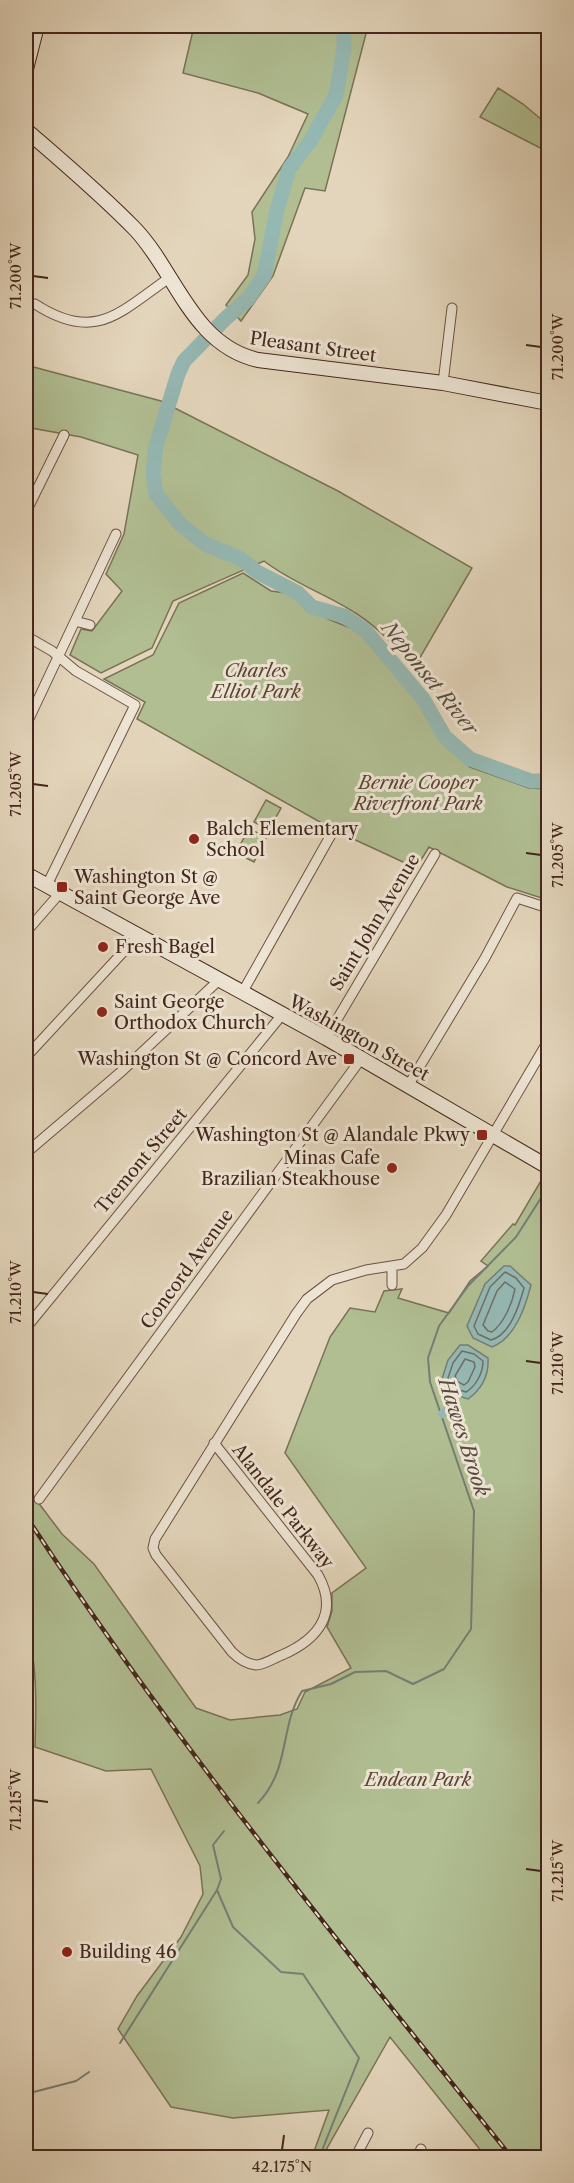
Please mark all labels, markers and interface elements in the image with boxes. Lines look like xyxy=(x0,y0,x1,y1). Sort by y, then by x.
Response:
text: 71.200°W xyxy=(6,242,25,309)
text: 71.200°W xyxy=(548,313,567,380)
street label: Pleasant Street xyxy=(248,327,378,367)
water label: Neponset River xyxy=(375,615,484,741)
park label: Charles Elliot Park xyxy=(209,660,302,703)
text: 71.205°W xyxy=(6,751,25,817)
park label: Bernie Cooper Riverfront Park xyxy=(351,772,483,815)
place label: Balch Elementary School xyxy=(206,818,359,861)
text: 71.205°W xyxy=(548,822,567,888)
marker: Balch Elementary School xyxy=(187,832,201,846)
street label: Saint John Avenue xyxy=(325,850,425,994)
place label: Washington St @ Saint George Ave xyxy=(73,866,220,909)
marker: Washington St @ Saint George Ave xyxy=(55,880,69,894)
place label: Fresh Bagel xyxy=(115,936,215,958)
marker: Fresh Bagel xyxy=(96,940,110,954)
street label: Washington Street xyxy=(284,990,434,1086)
place label: Saint George Orthodox Church xyxy=(114,991,266,1034)
marker: Saint George Orthodox Church xyxy=(95,1005,109,1019)
place label: Washington St @ Concord Ave xyxy=(77,1048,337,1070)
marker: Washington St @ Concord Ave xyxy=(342,1052,356,1066)
street label: Tremont Street xyxy=(90,1103,192,1218)
place label: Washington St @ Alandale Pkwy xyxy=(194,1124,471,1146)
marker: Washington St @ Alandale Pkwy xyxy=(475,1128,489,1142)
place label: Minas Cafe Brazilian Steakhouse xyxy=(201,1147,380,1190)
marker: Minas Cafe Brazilian Steakhouse xyxy=(385,1161,399,1175)
street label: Concord Avenue xyxy=(136,1205,238,1333)
text: 71.210°W xyxy=(6,1260,25,1324)
text: 71.210°W xyxy=(548,1331,567,1395)
water label: Hawes Brook xyxy=(433,1373,495,1500)
street label: Alandale Parkway xyxy=(227,1438,339,1574)
text: 71.215°W xyxy=(6,1768,25,1831)
park label: Endean Park xyxy=(363,1769,472,1791)
text: 71.215°W xyxy=(548,1839,567,1902)
place label: Building 46 xyxy=(79,1941,176,1963)
marker: Building 46 xyxy=(60,1945,74,1959)
text: 42.175°N xyxy=(252,2157,312,2176)

